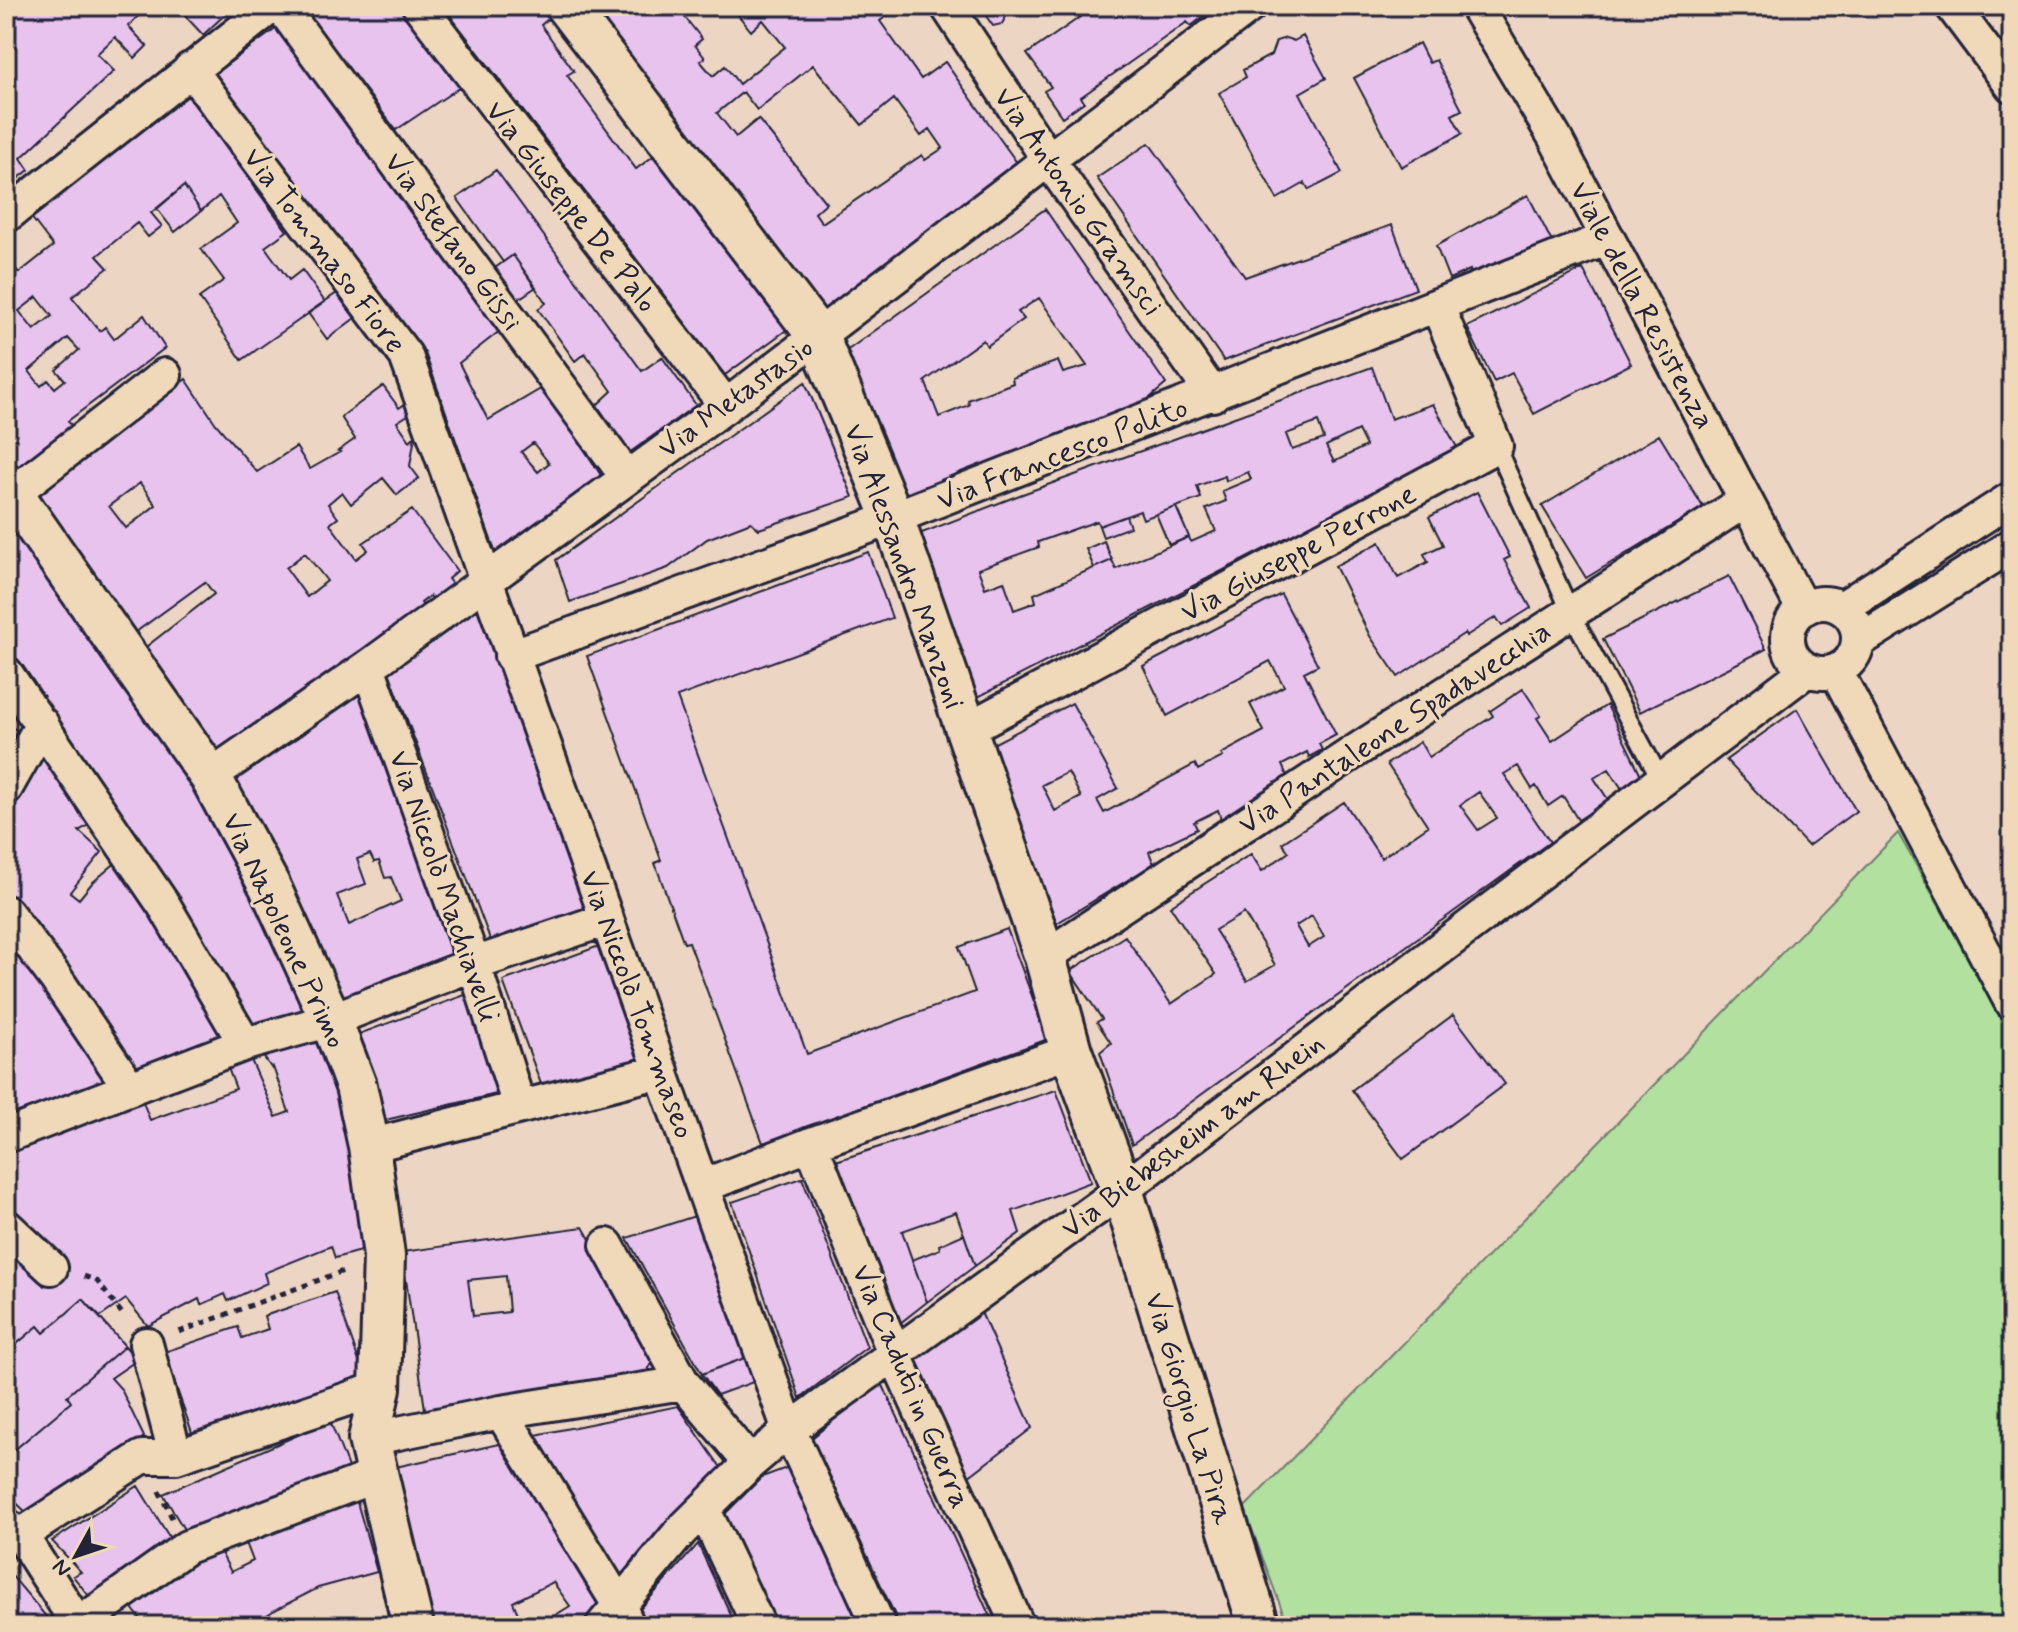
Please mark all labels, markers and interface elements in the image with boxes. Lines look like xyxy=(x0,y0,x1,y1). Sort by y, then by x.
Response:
street label: Via Antonio Gramsci xyxy=(984,80,1171,324)
street label: Via Giuseppe De Palo xyxy=(476,93,666,321)
street label: Via Tommaso Fiore xyxy=(233,140,414,362)
street label: Via Stefano Gissi xyxy=(375,145,531,339)
street label: Viale della Resistenza xyxy=(1560,175,1724,436)
street label: Via Metastasio xyxy=(650,329,822,468)
street label: Via Francesco Polito xyxy=(931,389,1194,520)
street label: Via Alessandro Manzoni xyxy=(834,419,973,714)
street label: Via Giuseppe Perrone xyxy=(1174,475,1423,632)
street label: Via Pantaleone Spadavecchia xyxy=(1231,612,1559,844)
street label: Via Niccolò Machiavelli xyxy=(379,745,508,1028)
street label: Via Napoleone Primo xyxy=(212,807,355,1055)
street label: Via Niccolò Tommaseo xyxy=(570,865,703,1144)
street label: Via Biebesheim am Rhein xyxy=(1053,1024,1332,1248)
street label: Via Caduti in Guerra xyxy=(842,1259,980,1515)
street label: Via Giorgio La Pira xyxy=(1133,1288,1243,1531)
north arrow xyxy=(36,1516,116,1596)
text: N xyxy=(47,1553,78,1582)

